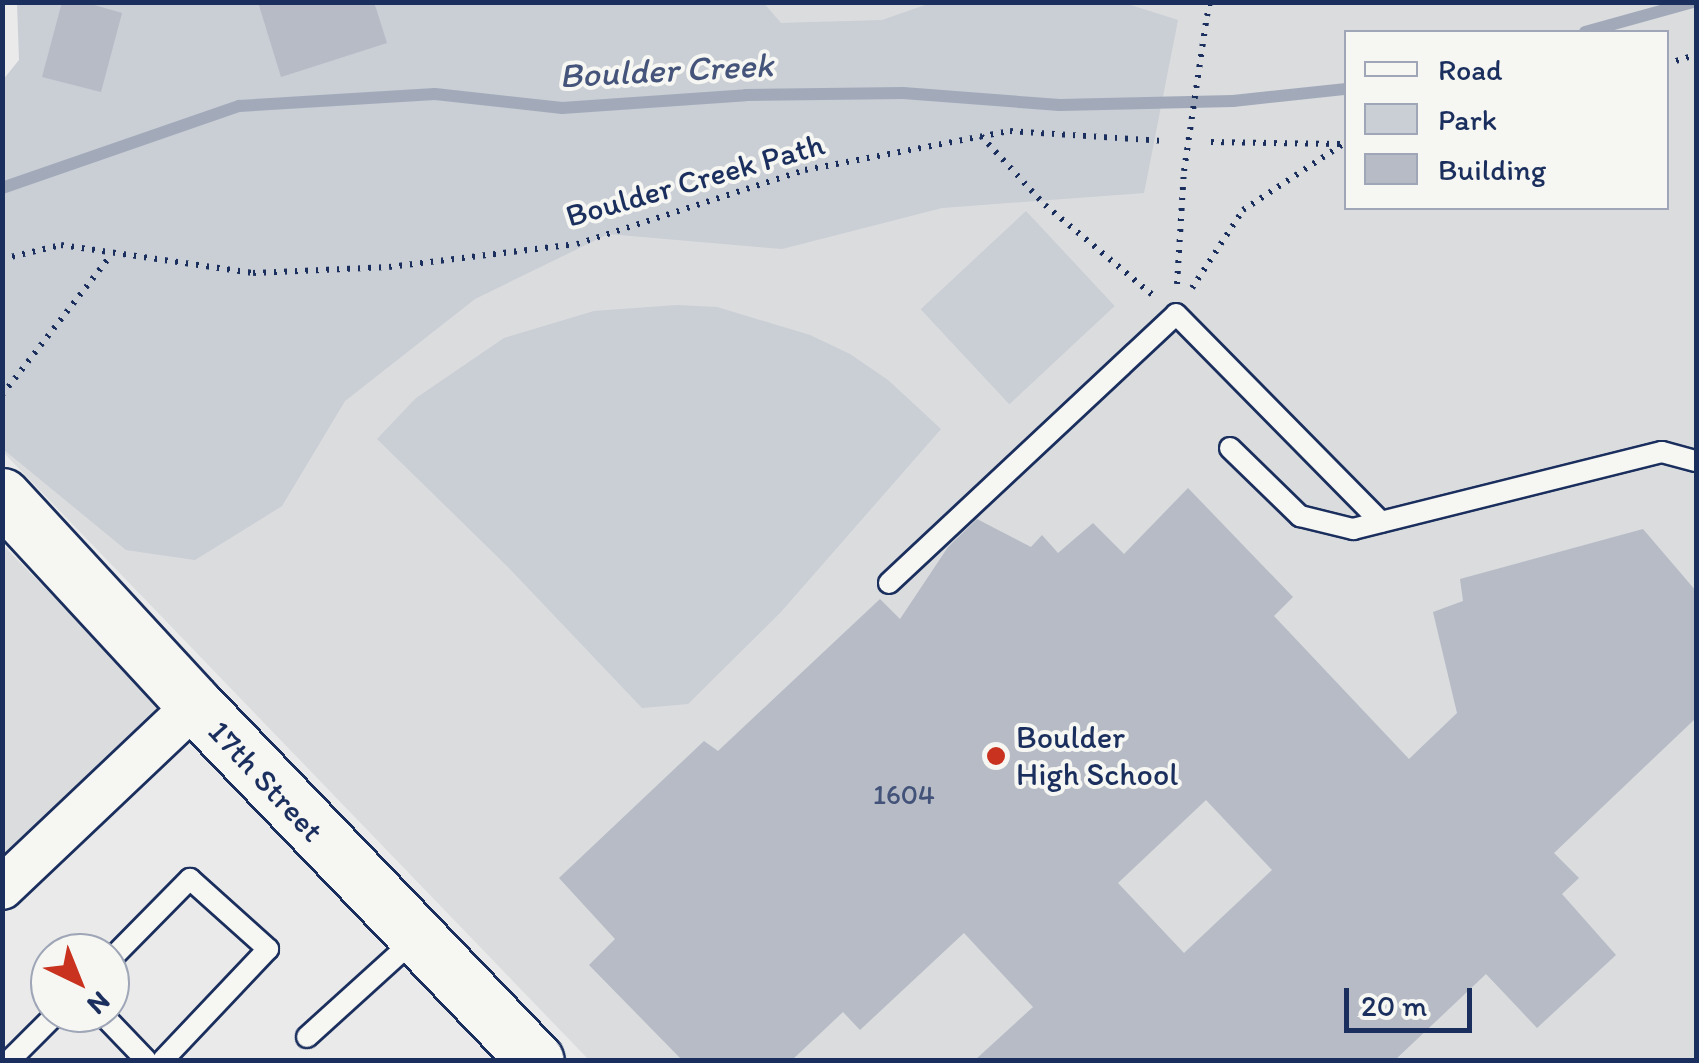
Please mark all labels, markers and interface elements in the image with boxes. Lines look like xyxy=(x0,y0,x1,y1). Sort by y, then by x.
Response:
legend xyxy=(1344,30,1669,210)
water label: Boulder Creek xyxy=(558,43,774,97)
text: Road xyxy=(1438,51,1503,88)
text: Park xyxy=(1438,101,1497,138)
street label: Boulder Creek Path xyxy=(562,125,828,235)
text: Building xyxy=(1438,151,1546,188)
street label: 17th Street xyxy=(201,713,331,849)
place label: Boulder High School xyxy=(1016,719,1177,794)
marker: Boulder High School xyxy=(985,745,1007,767)
house number: 1604 xyxy=(873,777,935,811)
north arrow xyxy=(30,933,130,1033)
scale bar xyxy=(1349,968,1476,1030)
text: N xyxy=(81,985,118,1022)
text: 20 m xyxy=(1361,987,1427,1024)

